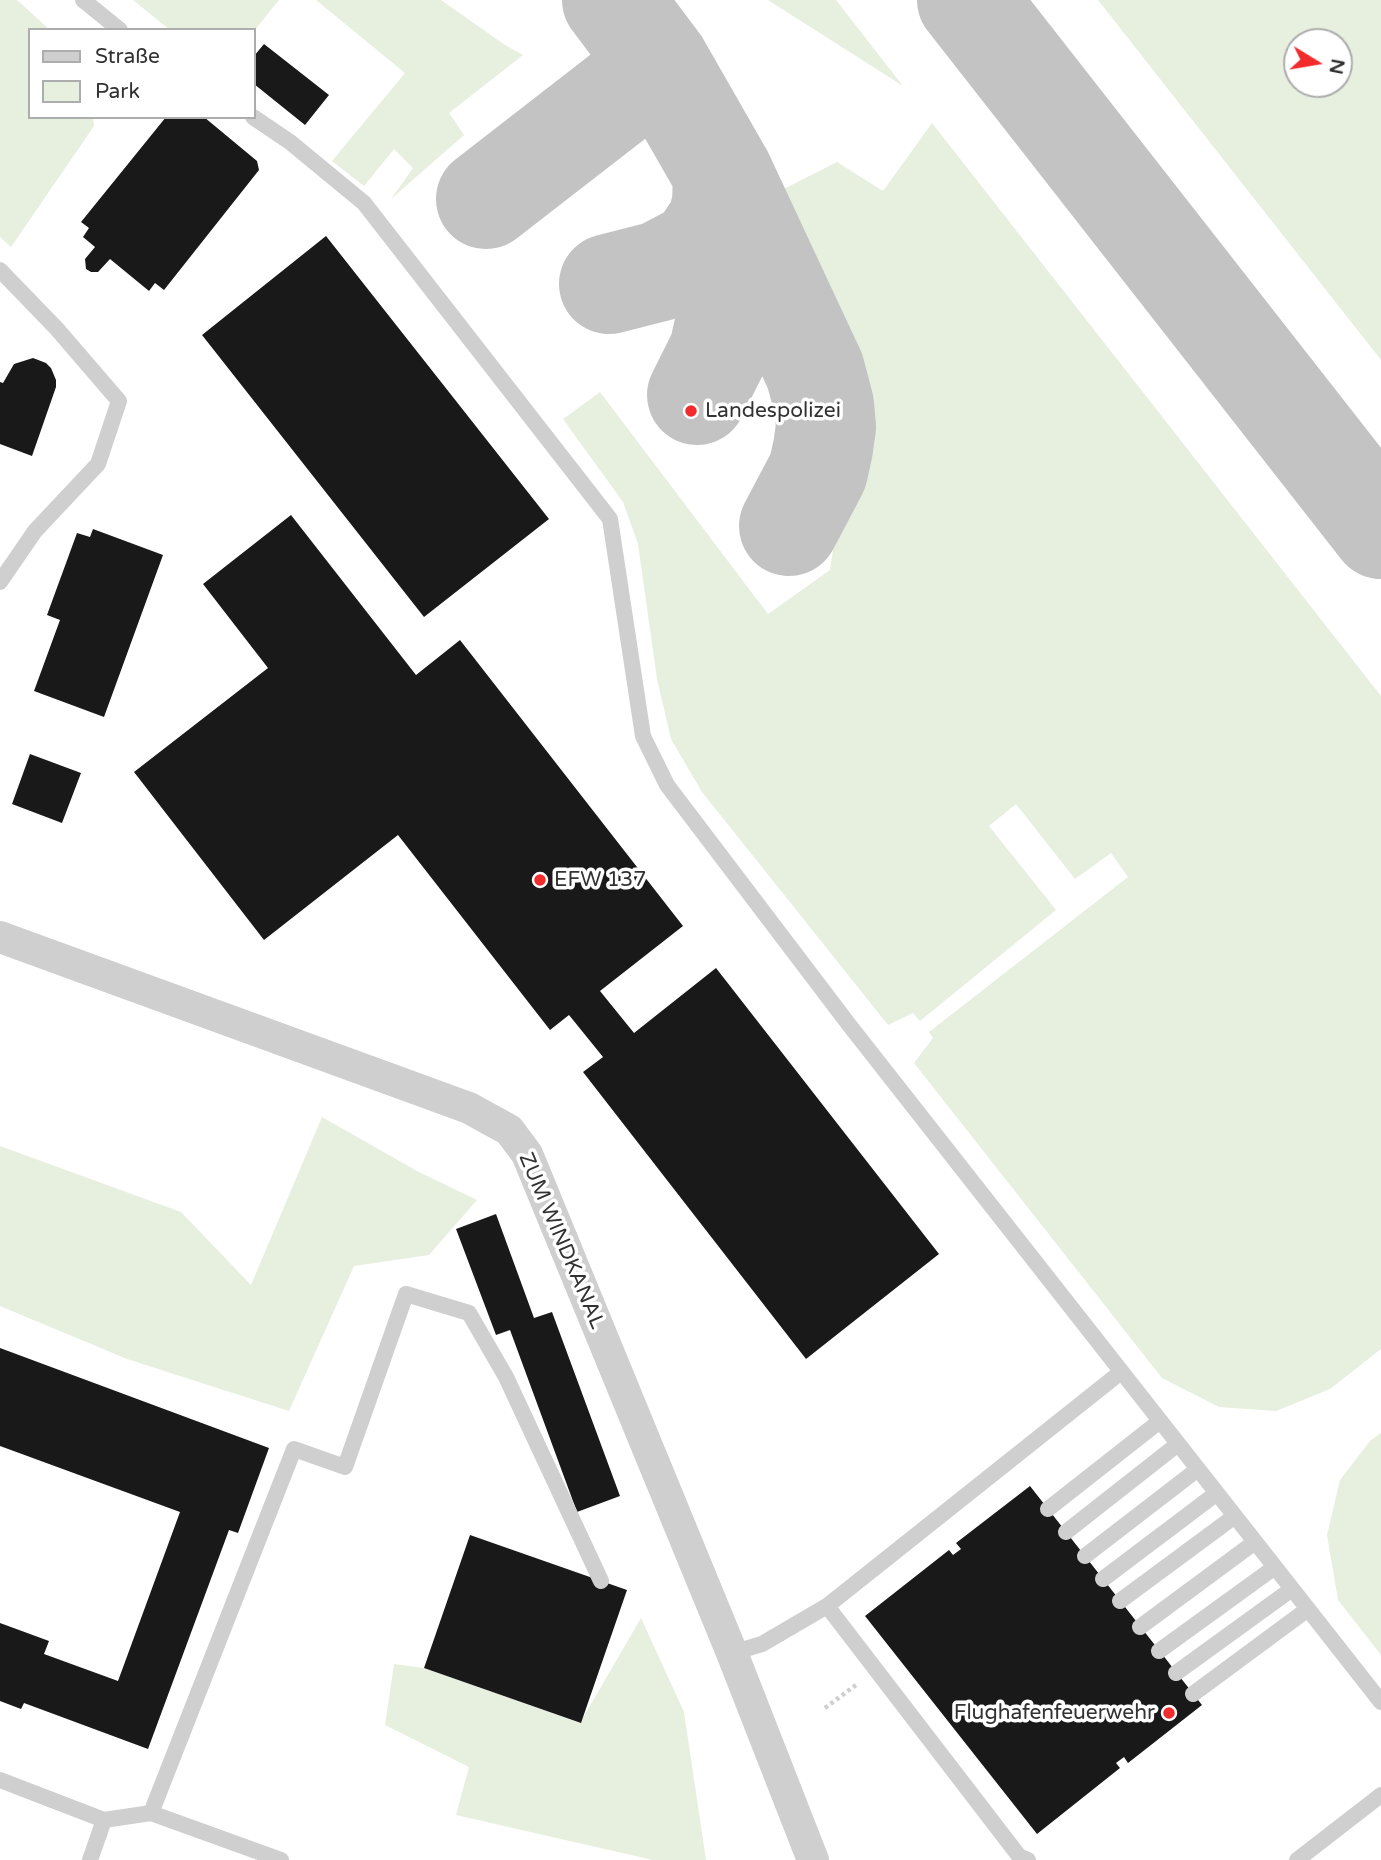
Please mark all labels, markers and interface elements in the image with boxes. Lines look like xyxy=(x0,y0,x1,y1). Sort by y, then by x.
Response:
legend xyxy=(28,28,256,119)
north arrow xyxy=(1283,28,1353,98)
text: Straße xyxy=(95,44,160,69)
text: N xyxy=(1324,57,1349,76)
text: Park xyxy=(95,79,140,104)
place label: Landespolizei xyxy=(705,398,841,424)
marker: Landespolizei xyxy=(683,403,699,419)
place label: EFW 137 xyxy=(554,867,646,893)
marker: EFW 137 xyxy=(532,872,548,888)
street label: ZUM WINDKANAL xyxy=(513,1149,609,1333)
place label: Flughafenfeuerwehr xyxy=(954,1700,1155,1726)
marker: Flughafenfeuerwehr xyxy=(1161,1705,1177,1721)

